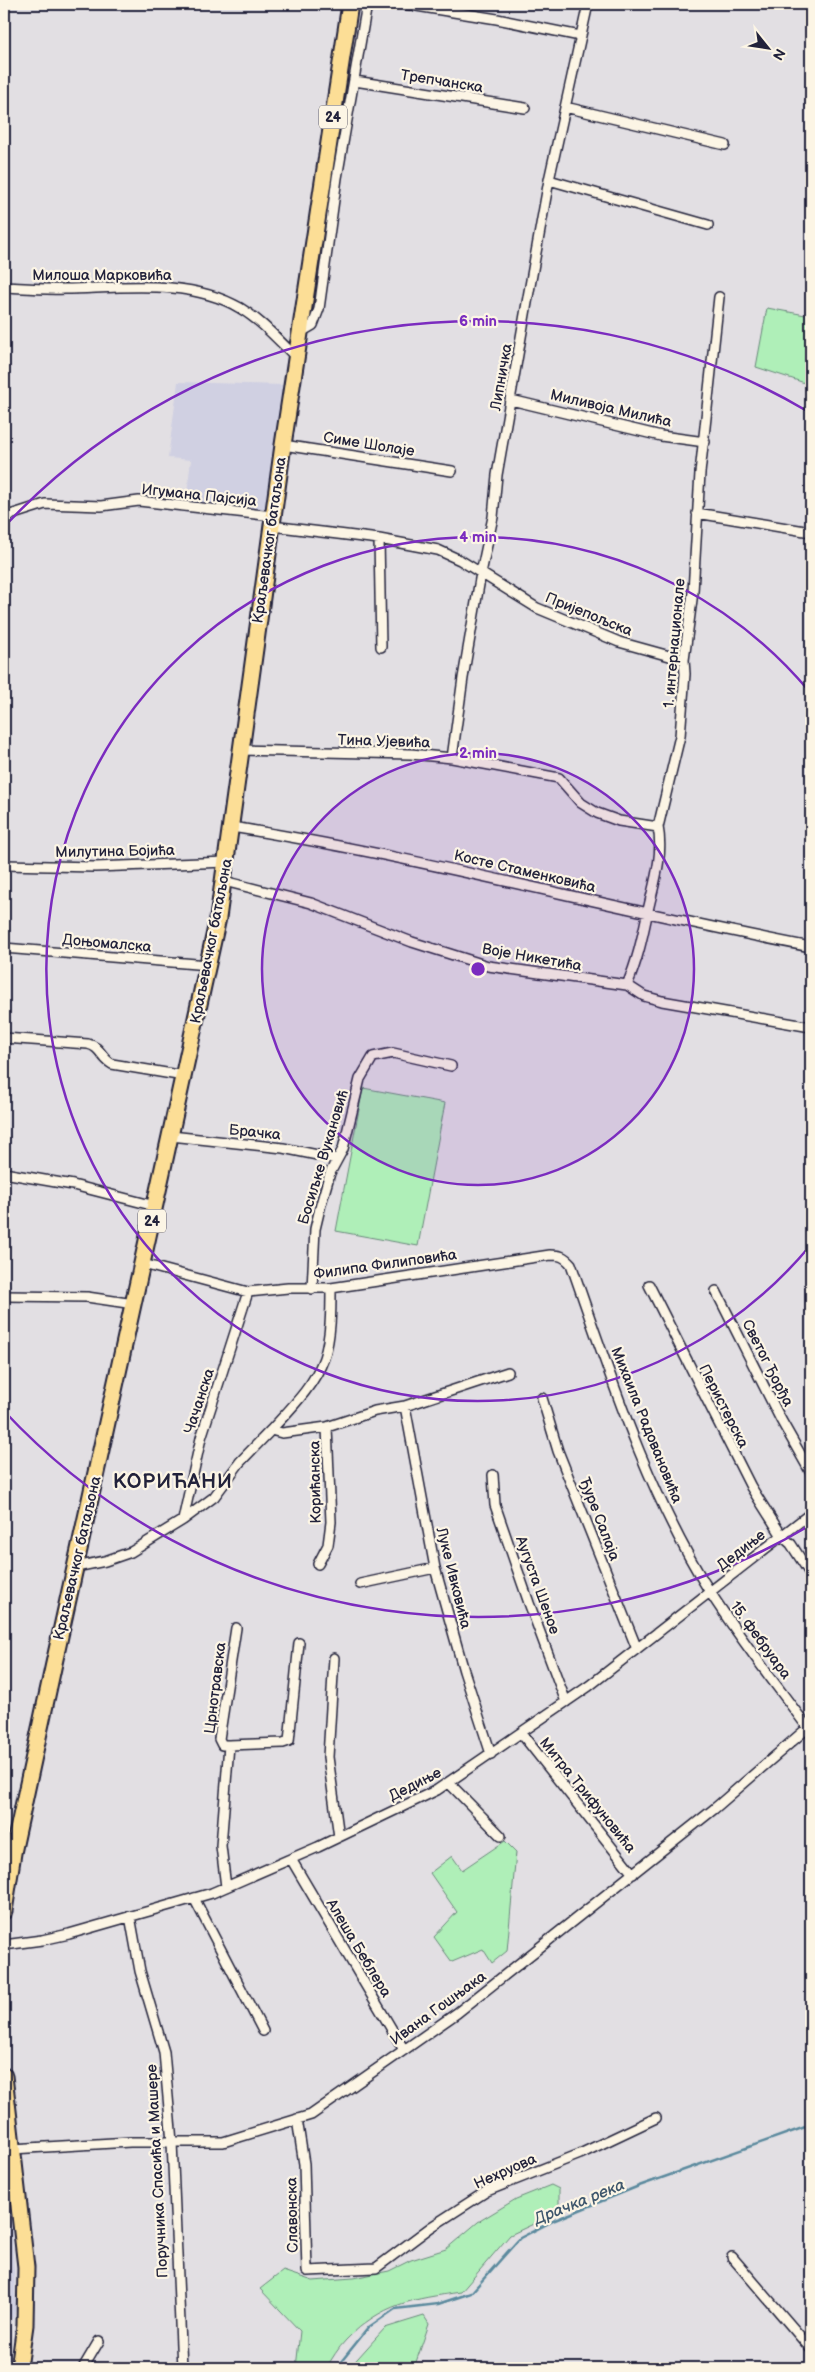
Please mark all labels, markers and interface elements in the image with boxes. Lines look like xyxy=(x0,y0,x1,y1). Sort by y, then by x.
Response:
north arrow xyxy=(742,22,792,72)
text: N xyxy=(769,45,789,63)
street label: Трепчанска xyxy=(399,66,485,97)
road number: 24 xyxy=(319,105,347,128)
street label: Милоша Марковића xyxy=(32,266,172,285)
text: 6 min xyxy=(459,312,497,331)
street label: Липничка xyxy=(486,342,517,413)
street label: Миливоја Милића xyxy=(548,385,674,432)
street label: Симе Шолаје xyxy=(322,428,416,461)
street label: Краљевачког батаљона xyxy=(248,456,291,624)
street label: Игумана Пајсија xyxy=(140,480,258,511)
text: 4 min xyxy=(459,528,497,547)
street label: 1. интернационале xyxy=(659,577,690,709)
street label: Пријепољска xyxy=(542,588,635,641)
street label: Тина Ујевића xyxy=(337,730,431,753)
text: 2 min xyxy=(459,744,497,763)
street label: Милутина Бојића xyxy=(55,841,175,862)
street label: Косте Стаменковића xyxy=(452,846,598,897)
street label: Краљевачког батаљона xyxy=(186,857,237,1025)
street label: Доњомалска xyxy=(62,930,152,957)
street label: Воје Никетића xyxy=(481,939,583,976)
centre of rings xyxy=(469,960,487,978)
street label: Босиљке Вукановић xyxy=(294,1088,353,1227)
street label: Брачка xyxy=(228,1120,282,1145)
road number: 24 xyxy=(138,1210,166,1232)
street label: Филипа Филиповића xyxy=(312,1245,458,1284)
street label: Светог Ђорђа xyxy=(737,1316,798,1410)
street label: Михаила Радовановића xyxy=(606,1344,687,1506)
street label: Перистерска xyxy=(694,1361,753,1451)
street label: Чачанска xyxy=(180,1366,219,1436)
street label: Корићанска xyxy=(305,1440,326,1524)
district label: КОРИЋАНИ xyxy=(113,1470,233,1494)
street label: Краљевачког батаљона xyxy=(49,1474,106,1642)
street label: Ђуре Салаја xyxy=(575,1475,624,1564)
street label: Луке Ивковића xyxy=(431,1524,475,1631)
street label: Дедиње xyxy=(713,1525,769,1575)
street label: Аугуста Шеное xyxy=(511,1532,564,1637)
street label: 15. фебруара xyxy=(726,1597,795,1683)
street label: Црнотравска xyxy=(200,1641,231,1735)
street label: Митра Трифуновића xyxy=(535,1734,640,1857)
street label: Дедиње xyxy=(386,1763,445,1806)
street label: Алеша Беблера xyxy=(321,1895,396,2001)
street label: Ивана Гошњака xyxy=(387,1967,490,2050)
street label: Поручника Спасића и Машере xyxy=(142,2064,173,2278)
street label: Нехруова xyxy=(471,2149,539,2194)
water label: Драчка река xyxy=(530,2176,628,2230)
street label: Славонска xyxy=(282,2177,303,2253)

